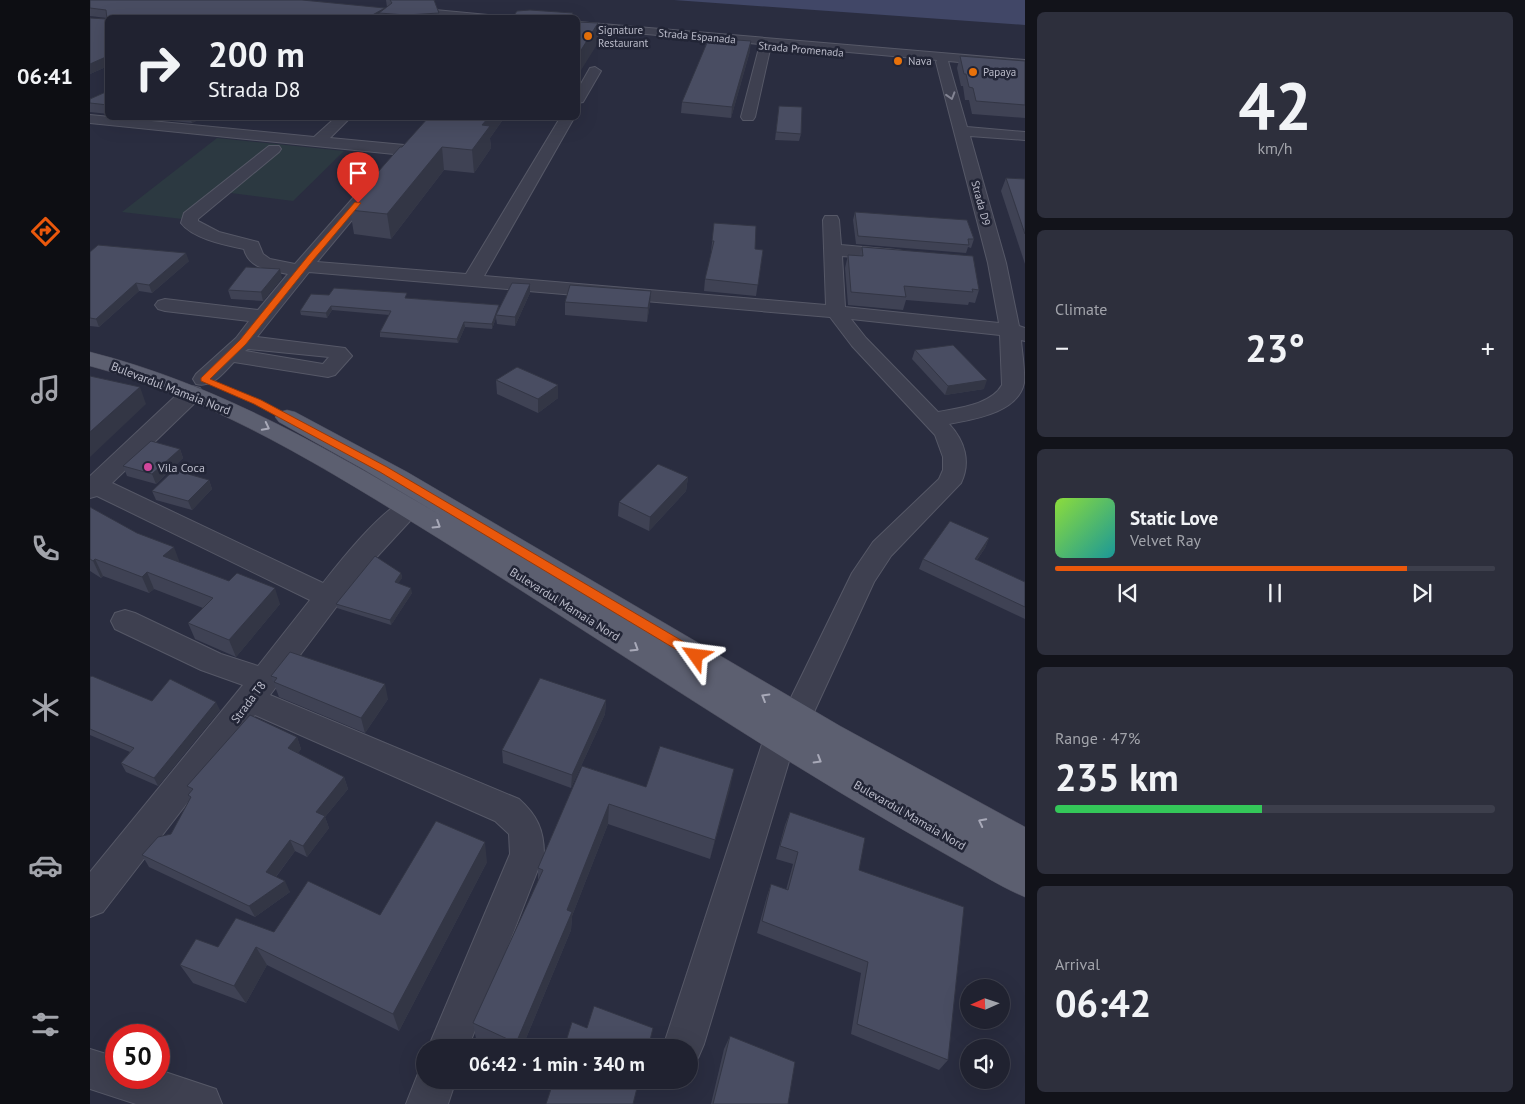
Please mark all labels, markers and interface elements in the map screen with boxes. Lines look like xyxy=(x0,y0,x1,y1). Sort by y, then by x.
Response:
place label: Signature Restaurant xyxy=(598,23,649,50)
street label: Strada Espanada xyxy=(658,26,736,46)
marker: Signature Restaurant xyxy=(582,30,594,42)
text: 200 m xyxy=(208,31,305,77)
icon: right xyxy=(125,35,190,100)
street label: Strada Promenada xyxy=(758,38,844,60)
place label: Nava xyxy=(908,54,932,68)
marker: Nava xyxy=(892,55,904,67)
text: 06:41 xyxy=(17,62,73,90)
text: 42 xyxy=(1238,63,1312,147)
place label: Papaya xyxy=(983,65,1016,79)
marker: Papaya xyxy=(967,66,979,78)
text: Strada D8 xyxy=(208,75,301,103)
one-way arrow xyxy=(946,92,956,100)
text: km/h xyxy=(1257,138,1293,158)
pin xyxy=(337,152,379,203)
icon: arrive xyxy=(344,159,372,187)
street label: Strada D9 xyxy=(968,179,994,227)
icon: directions xyxy=(28,214,63,249)
text: Climate xyxy=(1055,299,1107,319)
text: 23° xyxy=(1245,323,1305,372)
text: − xyxy=(1055,329,1069,366)
text: + xyxy=(1481,329,1495,366)
street label: Bulevardul Mamaia Nord xyxy=(109,358,233,418)
icon: music xyxy=(28,372,63,407)
one-way arrow xyxy=(261,421,270,431)
place label: Vila Coca xyxy=(157,460,205,475)
marker: Vila Coca xyxy=(142,461,154,473)
text: Static Love xyxy=(1130,506,1218,530)
one-way arrow xyxy=(432,519,441,529)
text: Velvet Ray xyxy=(1130,530,1201,550)
icon: phone xyxy=(28,531,63,566)
street label: Bulevardul Mamaia Nord xyxy=(507,564,623,644)
icon: previous xyxy=(1114,579,1142,607)
icon: pause xyxy=(1261,579,1289,607)
icon: next xyxy=(1408,579,1436,607)
position arrow xyxy=(669,629,721,681)
one-way arrow xyxy=(629,641,638,651)
street label: Strada T8 xyxy=(227,678,269,726)
icon: climate xyxy=(28,690,63,725)
one-way arrow xyxy=(762,694,771,704)
text: Range · 47% xyxy=(1055,728,1140,748)
text: 235 km xyxy=(1055,752,1179,801)
one-way arrow xyxy=(812,754,821,764)
street label: Bulevardul Mamaia Nord xyxy=(851,777,969,853)
one-way arrow xyxy=(978,818,987,828)
icon: car xyxy=(28,848,63,883)
text: Arrival xyxy=(1055,954,1100,974)
text: 06:42 xyxy=(1055,978,1151,1027)
north arrow xyxy=(960,979,1010,1029)
map controls xyxy=(960,979,1010,1089)
icon: filters xyxy=(28,1007,63,1042)
speed limit sign: 50 xyxy=(105,1024,170,1089)
button: sound xyxy=(960,1039,1010,1089)
text: 06:42 · 1 min · 340 m xyxy=(469,1052,645,1076)

